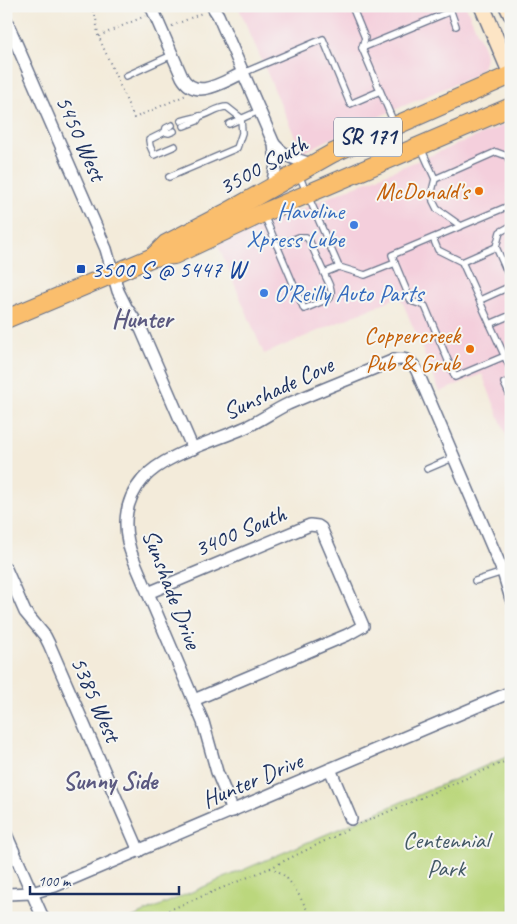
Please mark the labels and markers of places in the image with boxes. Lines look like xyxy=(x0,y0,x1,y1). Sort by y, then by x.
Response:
place label: McDonald's xyxy=(376,176,472,206)
marker: McDonald's xyxy=(473,185,485,197)
place label: Havoline Xpress Lube xyxy=(246,196,346,254)
marker: Havoline Xpress Lube xyxy=(348,219,360,231)
place label: 3500 S @ 5447 W xyxy=(91,254,250,284)
marker: 3500 S @ 5447 W xyxy=(75,263,87,275)
place label: O'Reilly Auto Parts xyxy=(274,278,426,308)
marker: O'Reilly Auto Parts xyxy=(258,287,270,299)
place label: Coppercreek Pub & Grub xyxy=(364,320,462,378)
marker: Coppercreek Pub & Grub xyxy=(464,343,476,355)

